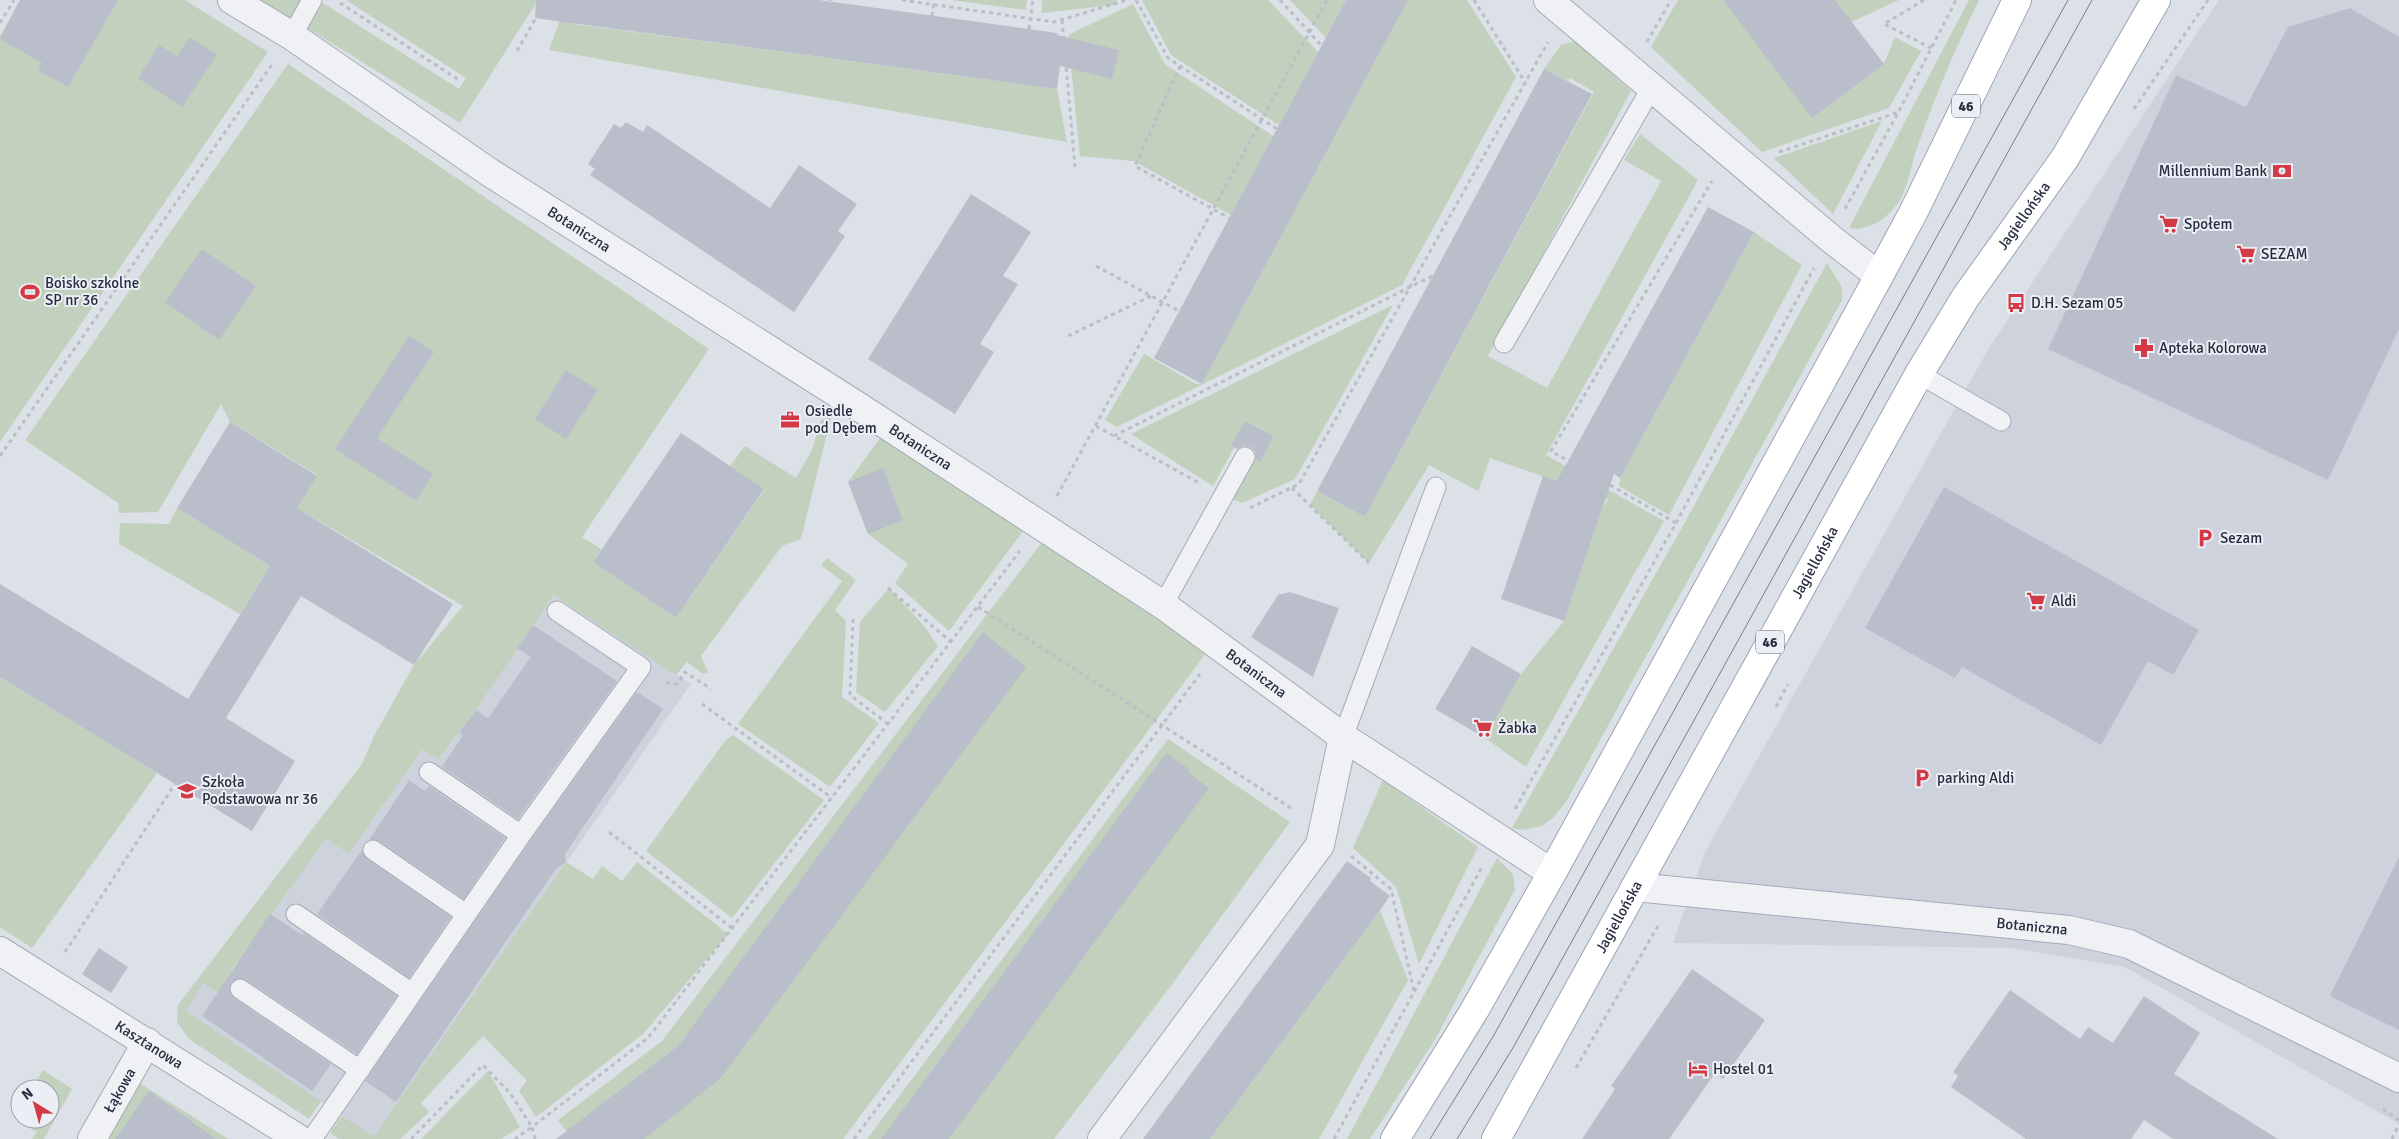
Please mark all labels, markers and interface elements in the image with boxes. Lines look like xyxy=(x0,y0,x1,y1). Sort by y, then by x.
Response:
road number: 46 xyxy=(1952,94,1980,118)
bank icon: Millennium Bank xyxy=(2271,160,2293,182)
place label: Millennium Bank xyxy=(2159,162,2267,180)
street label: Jagiellońska xyxy=(1993,178,2054,253)
street label: Botaniczna xyxy=(544,202,614,256)
supermarket icon: Społem xyxy=(2158,213,2180,235)
place label: Społem xyxy=(2184,215,2233,233)
supermarket icon: SEZAM xyxy=(2235,243,2257,265)
place label: SEZAM xyxy=(2261,245,2308,263)
place label: Boisko szkolne SP nr 36 xyxy=(45,274,139,309)
sports icon: Boisko szkolne SP nr 36 xyxy=(19,281,41,303)
bus stop icon: D.H. Sezam 05 xyxy=(2005,292,2027,314)
place label: D.H. Sezam 05 xyxy=(2031,294,2123,312)
pharmacy icon: Apteka Kolorowa xyxy=(2133,337,2155,359)
place label: Apteka Kolorowa xyxy=(2159,339,2267,357)
place label: Osiedle pod Dębem xyxy=(805,402,877,437)
office icon: Osiedle pod Dębem xyxy=(779,409,801,431)
street label: Botaniczna xyxy=(886,420,955,474)
street label: Jagiellońska xyxy=(1788,523,1842,601)
parking icon: Sezam xyxy=(2194,527,2216,549)
place label: Sezam xyxy=(2220,529,2262,547)
supermarket icon: Aldi xyxy=(2025,590,2047,612)
place label: Aldi xyxy=(2051,592,2076,610)
road number: 46 xyxy=(1756,630,1784,654)
street label: Botaniczna xyxy=(1222,645,1290,702)
supermarket icon: Żabka xyxy=(1472,717,1494,739)
place label: Żabka xyxy=(1498,719,1537,737)
parking icon: parking Aldi xyxy=(1911,767,1933,789)
place label: parking Aldi xyxy=(1937,769,2014,787)
place label: Szkoła Podstawowa nr 36 xyxy=(202,773,318,808)
school or university icon: Szkoła Podstawowa nr 36 xyxy=(176,780,198,802)
street label: Jagiellońska xyxy=(1592,878,1646,956)
street label: Botaniczna xyxy=(1996,914,2068,939)
street label: Kasztanowa xyxy=(112,1017,186,1073)
hotel icon: Hostel 01 xyxy=(1687,1058,1709,1080)
place label: Hostel 01 xyxy=(1713,1060,1774,1078)
street label: Łąkowa xyxy=(100,1065,139,1116)
north arrow xyxy=(10,1079,60,1129)
text: N xyxy=(18,1084,36,1104)

